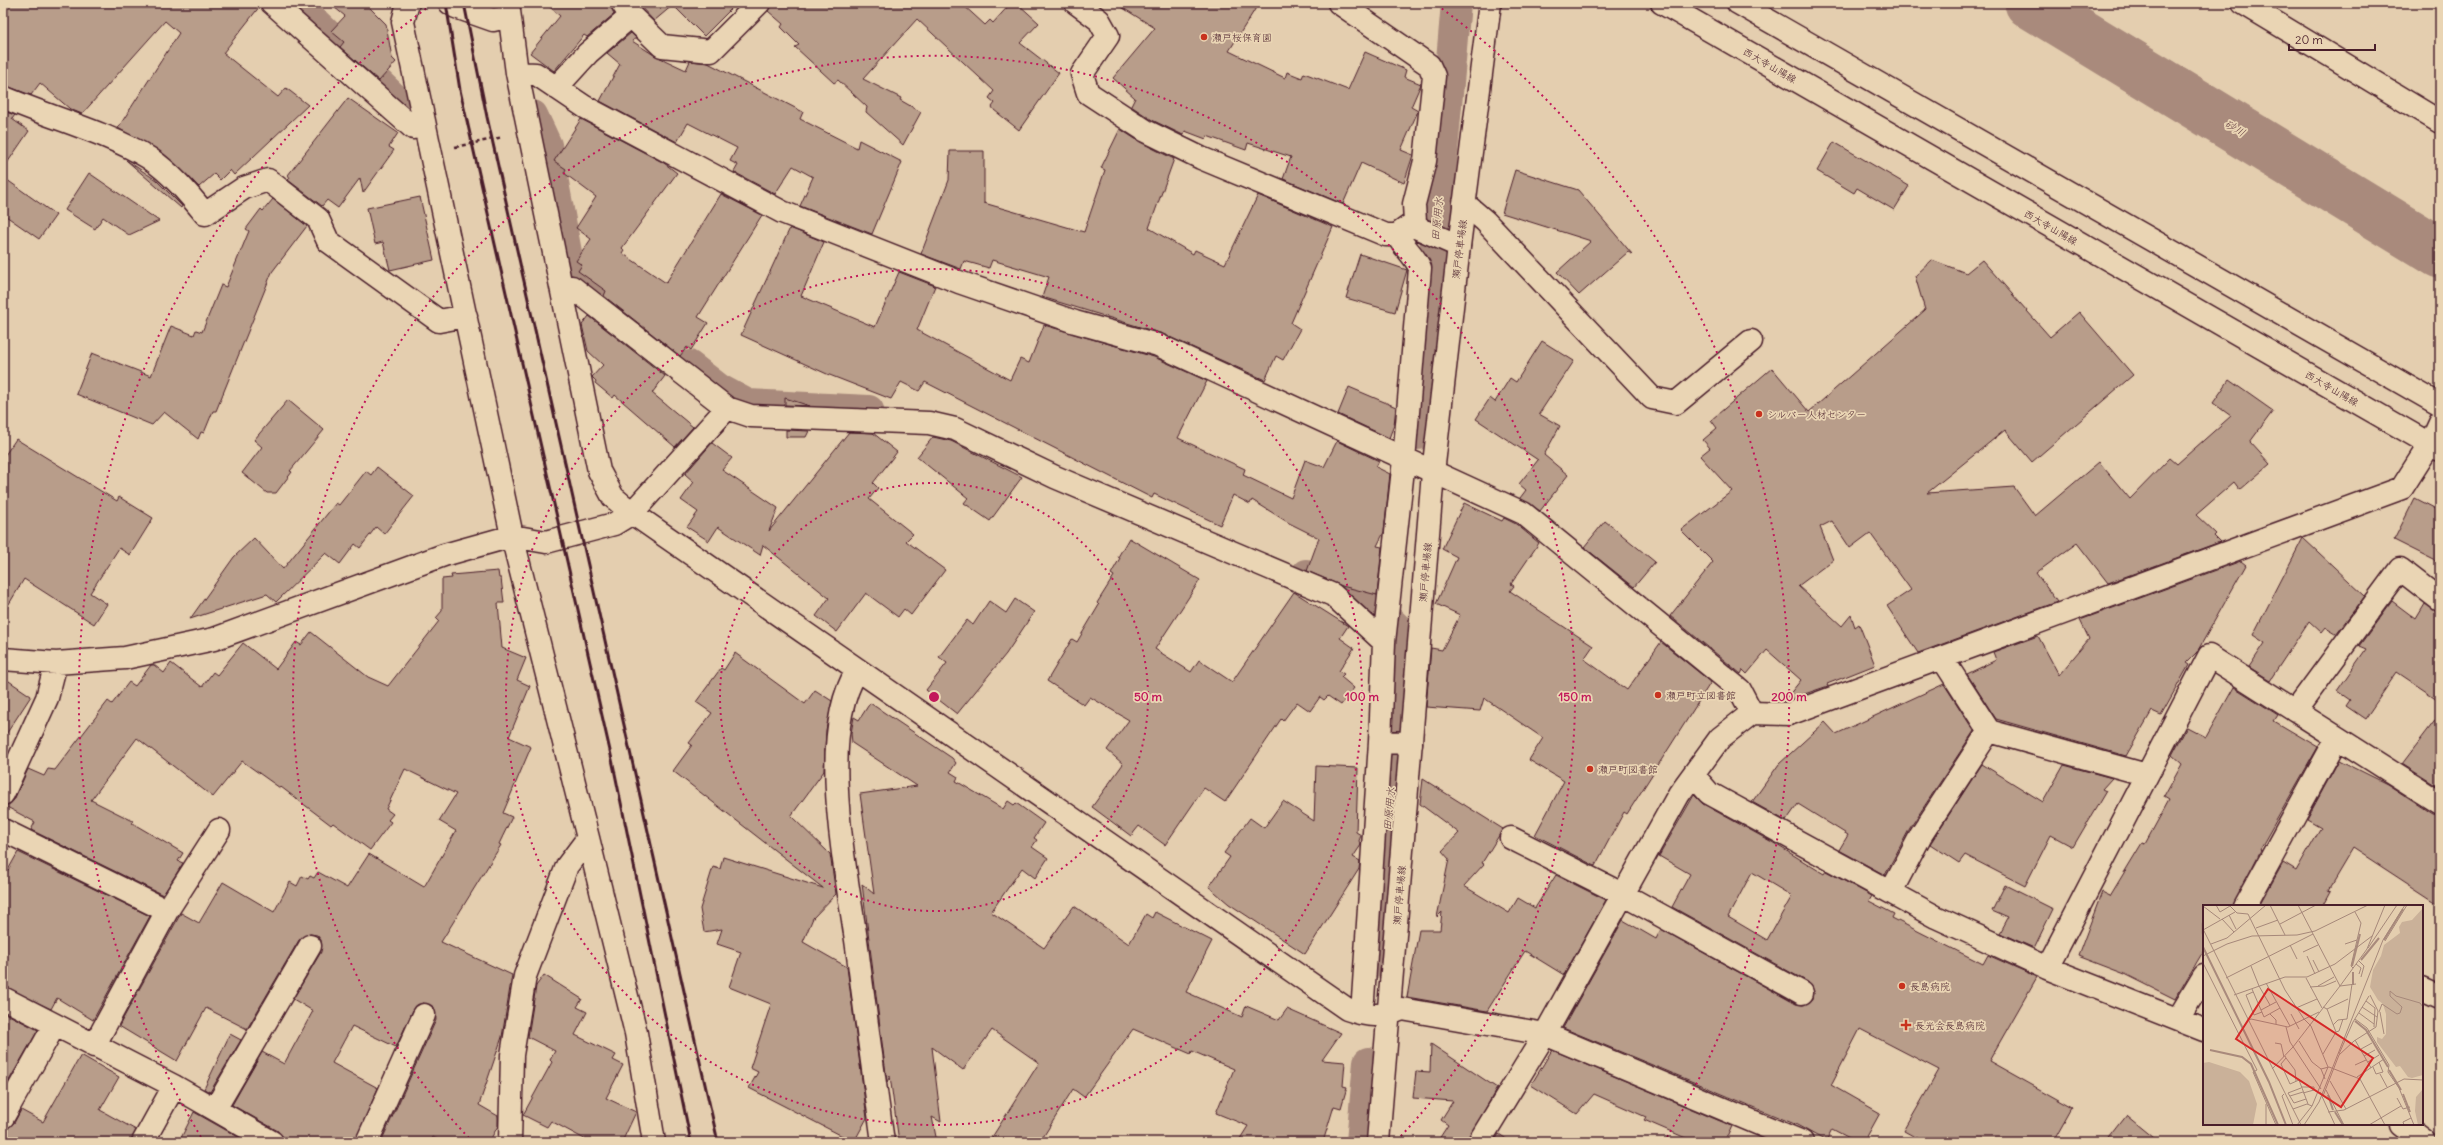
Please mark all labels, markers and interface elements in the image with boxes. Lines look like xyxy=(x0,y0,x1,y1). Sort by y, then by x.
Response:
scale bar xyxy=(2289,26,2375,52)
place label: 瀬戸桜保育園 xyxy=(1212,31,1272,44)
marker: 瀬戸桜保育園 xyxy=(1199,32,1209,42)
text: 20 m xyxy=(2295,32,2323,47)
street label: 西大寺山陽線 xyxy=(1741,45,1799,86)
water label: 砂川 xyxy=(2222,116,2248,140)
water label: 田原用水 xyxy=(1428,196,1446,242)
street label: 西大寺山陽線 xyxy=(2022,207,2080,248)
street label: 瀬戸停車場線 xyxy=(1449,218,1470,280)
street label: 西大寺山陽線 xyxy=(2303,368,2361,409)
place label: シルバー人材センター xyxy=(1767,408,1866,421)
marker: シルバー人材センター xyxy=(1754,409,1764,419)
street label: 瀬戸停車場線 xyxy=(1416,542,1435,602)
text: 50 m xyxy=(1134,689,1163,704)
text: 100 m xyxy=(1345,689,1379,704)
text: 150 m xyxy=(1559,689,1592,704)
place label: 瀬戸町立図書館 xyxy=(1666,689,1736,702)
text: 200 m xyxy=(1771,689,1807,704)
centre of rings xyxy=(927,690,941,704)
marker: 瀬戸町立図書館 xyxy=(1653,690,1663,700)
place label: 瀬戸町図書館 xyxy=(1598,763,1658,776)
marker: 瀬戸町図書館 xyxy=(1585,764,1595,774)
water label: 田原用水 xyxy=(1380,786,1398,832)
street label: 瀬戸停車場線 xyxy=(1390,865,1409,925)
inset map xyxy=(2203,905,2423,1125)
place label: 長島病院 xyxy=(1910,980,1950,993)
marker: 長島病院 xyxy=(1897,981,1907,991)
marker: 長光会長島病院 xyxy=(1900,1019,1912,1031)
place label: 長光会長島病院 xyxy=(1915,1019,1985,1032)

